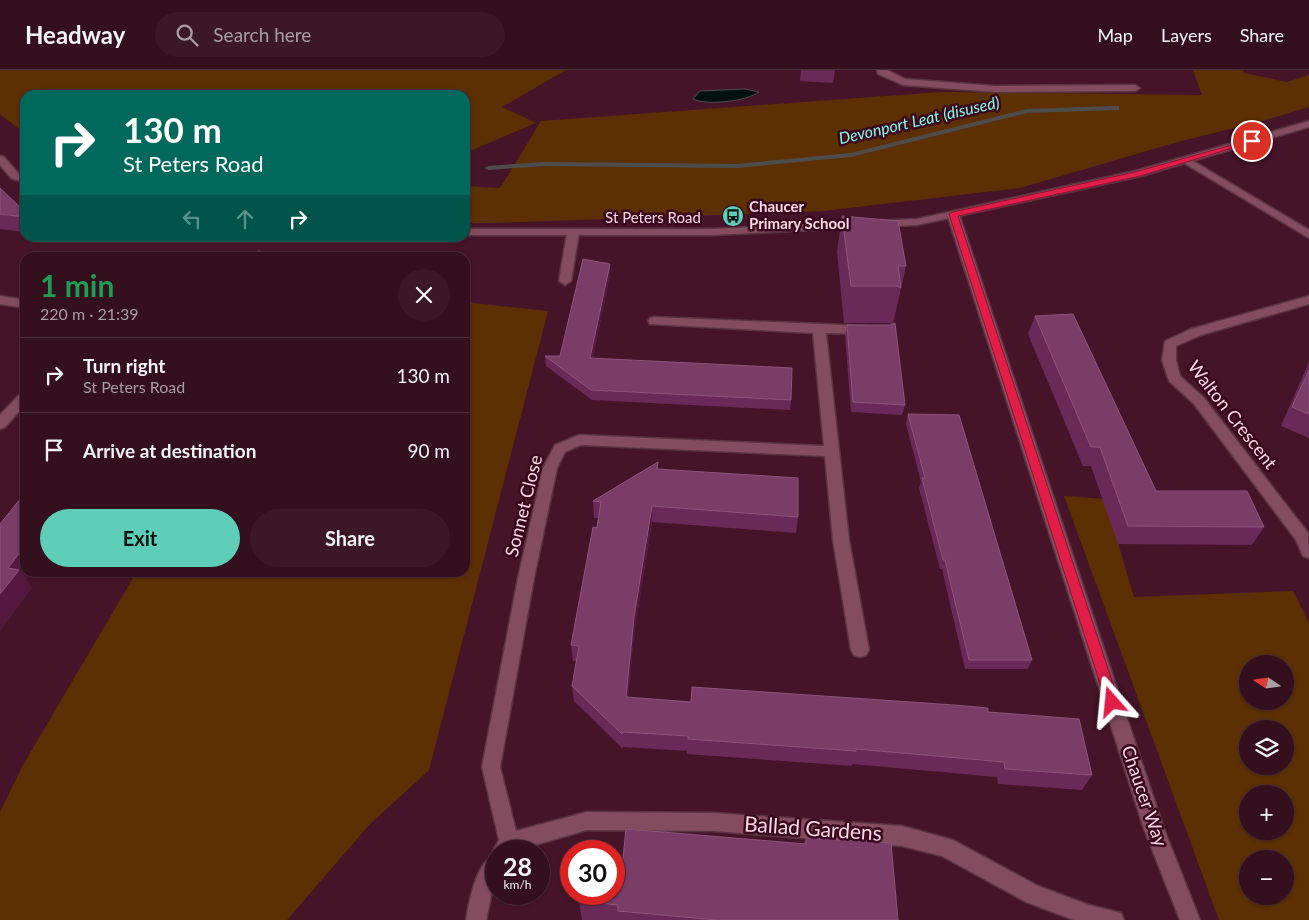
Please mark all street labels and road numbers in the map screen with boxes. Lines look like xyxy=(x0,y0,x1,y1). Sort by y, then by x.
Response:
street label: St Peters Road xyxy=(605,208,701,226)
street label: Walton Crescent xyxy=(1184,356,1282,474)
street label: Sonnet Close xyxy=(500,452,546,559)
street label: Chaucer Way xyxy=(1117,742,1173,850)
street label: Ballad Gardens xyxy=(743,810,883,845)

